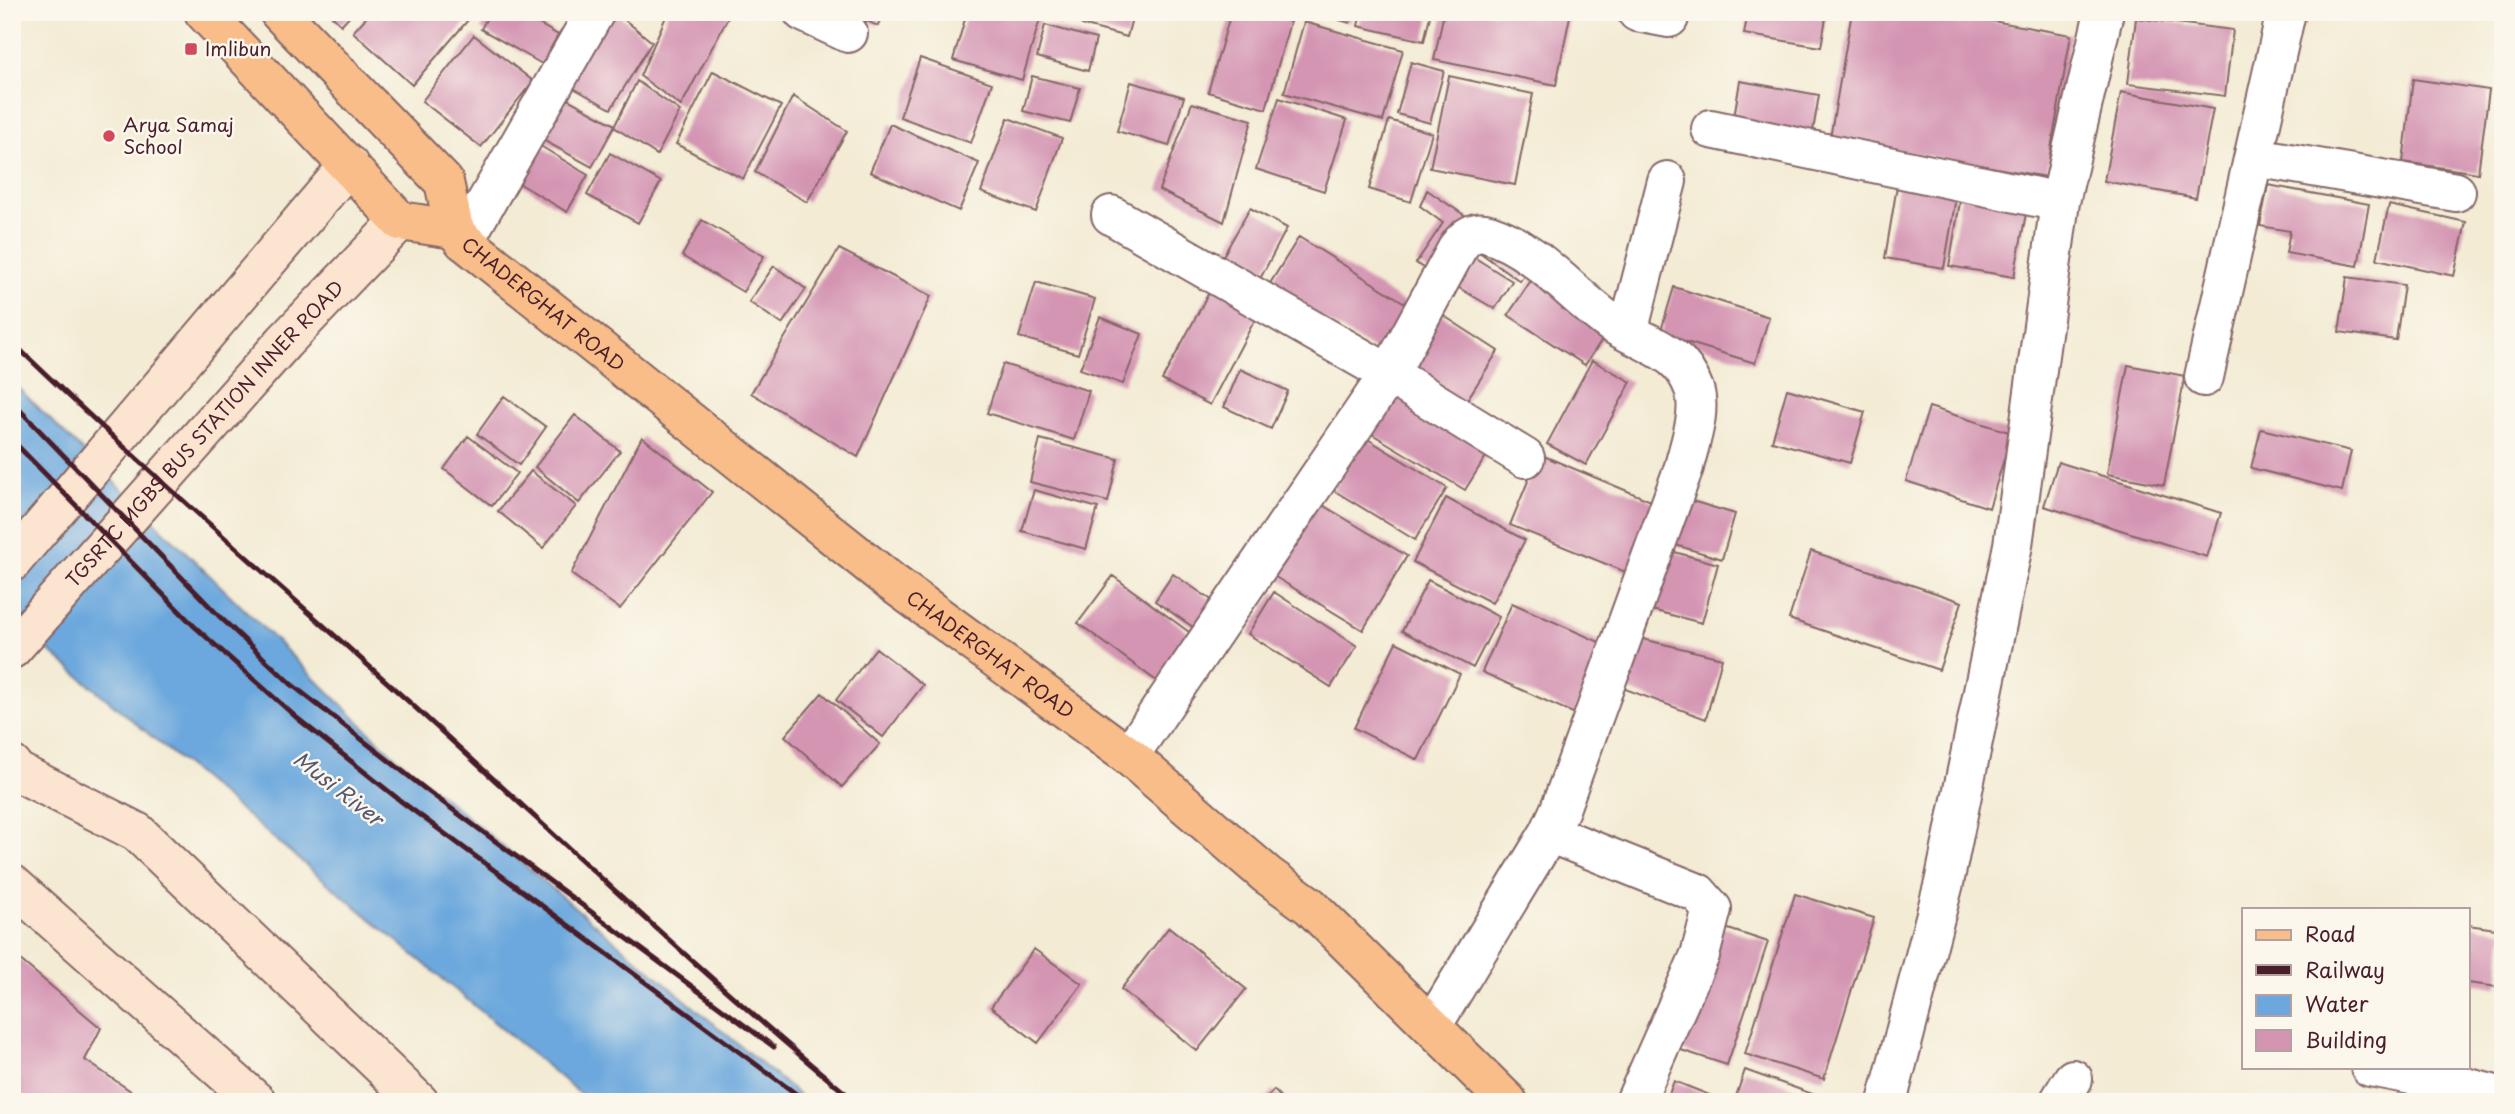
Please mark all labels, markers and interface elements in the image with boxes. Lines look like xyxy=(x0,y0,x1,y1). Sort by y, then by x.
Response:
place label: Imlibun xyxy=(205,34,271,62)
marker: Imlibun xyxy=(183,41,199,57)
place label: Arya Samaj School xyxy=(123,110,234,160)
marker: Arya Samaj School xyxy=(101,128,117,144)
street label: CHADERGHAT ROAD xyxy=(456,230,632,377)
street label: TGSRTC MGBS BUS STATION INNER ROAD xyxy=(59,273,349,592)
street label: CHADERGHAT ROAD xyxy=(901,583,1081,725)
water label: Musi River xyxy=(288,742,393,834)
legend xyxy=(2242,908,2470,1068)
text: Road xyxy=(2305,917,2356,949)
text: Railway xyxy=(2305,953,2385,985)
text: Water xyxy=(2305,987,2369,1019)
text: Building xyxy=(2305,1023,2387,1055)

